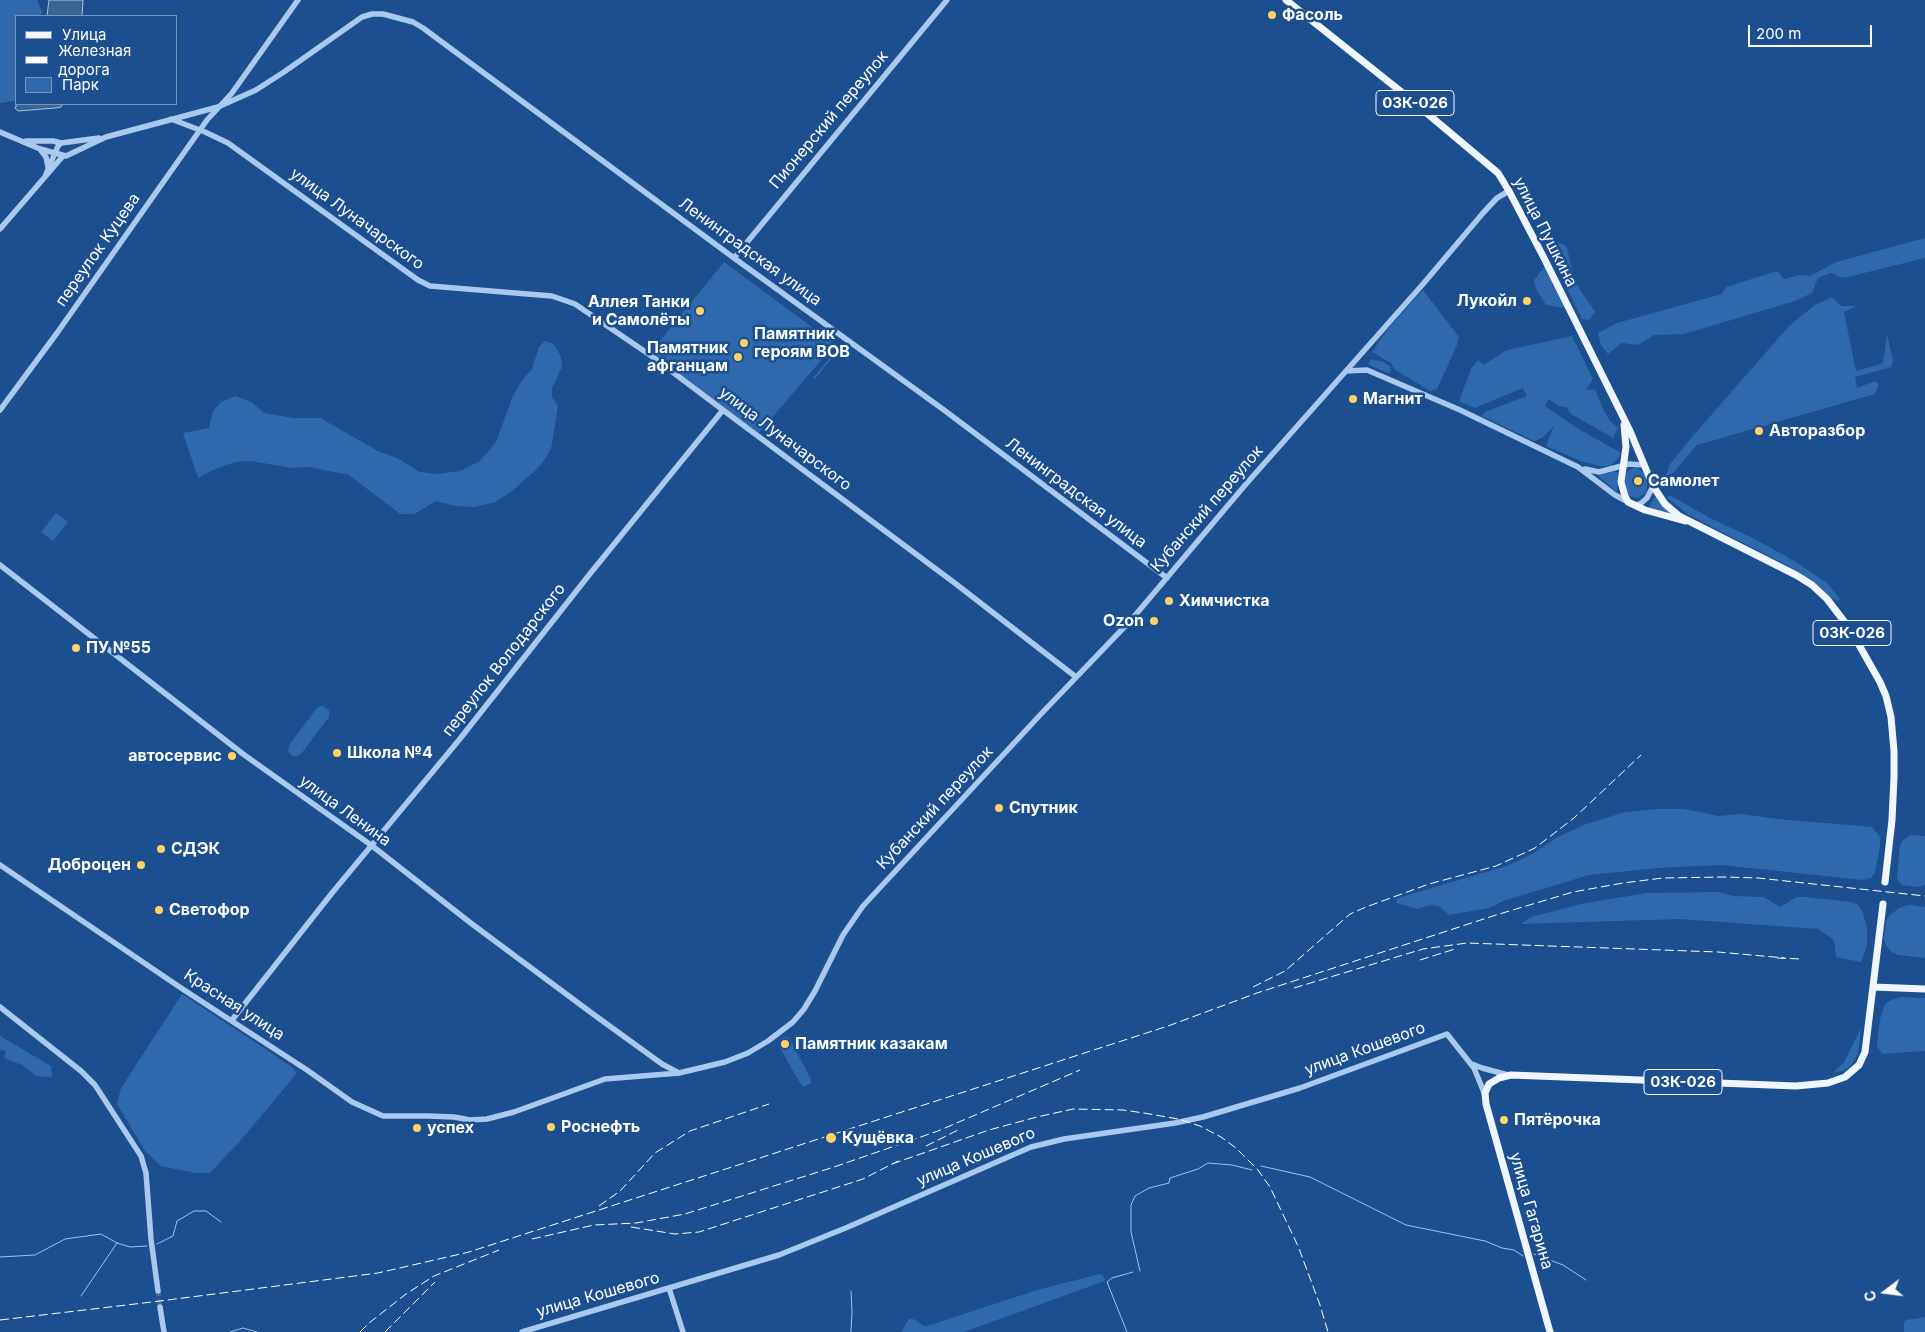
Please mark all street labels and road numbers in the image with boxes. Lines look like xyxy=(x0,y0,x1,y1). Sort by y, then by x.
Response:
street label: Пионерский переулок xyxy=(766,47,892,193)
road number: 03К-026 xyxy=(1376,90,1454,116)
street label: улица Луначарского xyxy=(286,164,428,274)
street label: улица Пушкина xyxy=(1509,174,1581,290)
street label: переулок Куцева xyxy=(52,190,144,310)
street label: Ленинградская улица xyxy=(675,194,825,310)
street label: улица Луначарского xyxy=(715,383,855,495)
street label: Ленинградская улица xyxy=(1002,434,1150,552)
street label: Кубанский переулок xyxy=(1147,442,1267,576)
street label: переулок Володарского xyxy=(438,580,570,740)
road number: 03К-026 xyxy=(1813,620,1891,646)
street label: Кубанский переулок xyxy=(873,742,997,874)
street label: улица Ленина xyxy=(295,771,395,851)
street label: Красная улица xyxy=(180,965,288,1045)
street label: улица Кошевого xyxy=(1302,1018,1428,1080)
road number: 03К-026 xyxy=(1644,1070,1722,1094)
street label: улица Кошевого xyxy=(914,1123,1038,1191)
street label: улица Гагарина xyxy=(1505,1150,1557,1272)
street label: улица Кошевого xyxy=(534,1268,662,1322)

